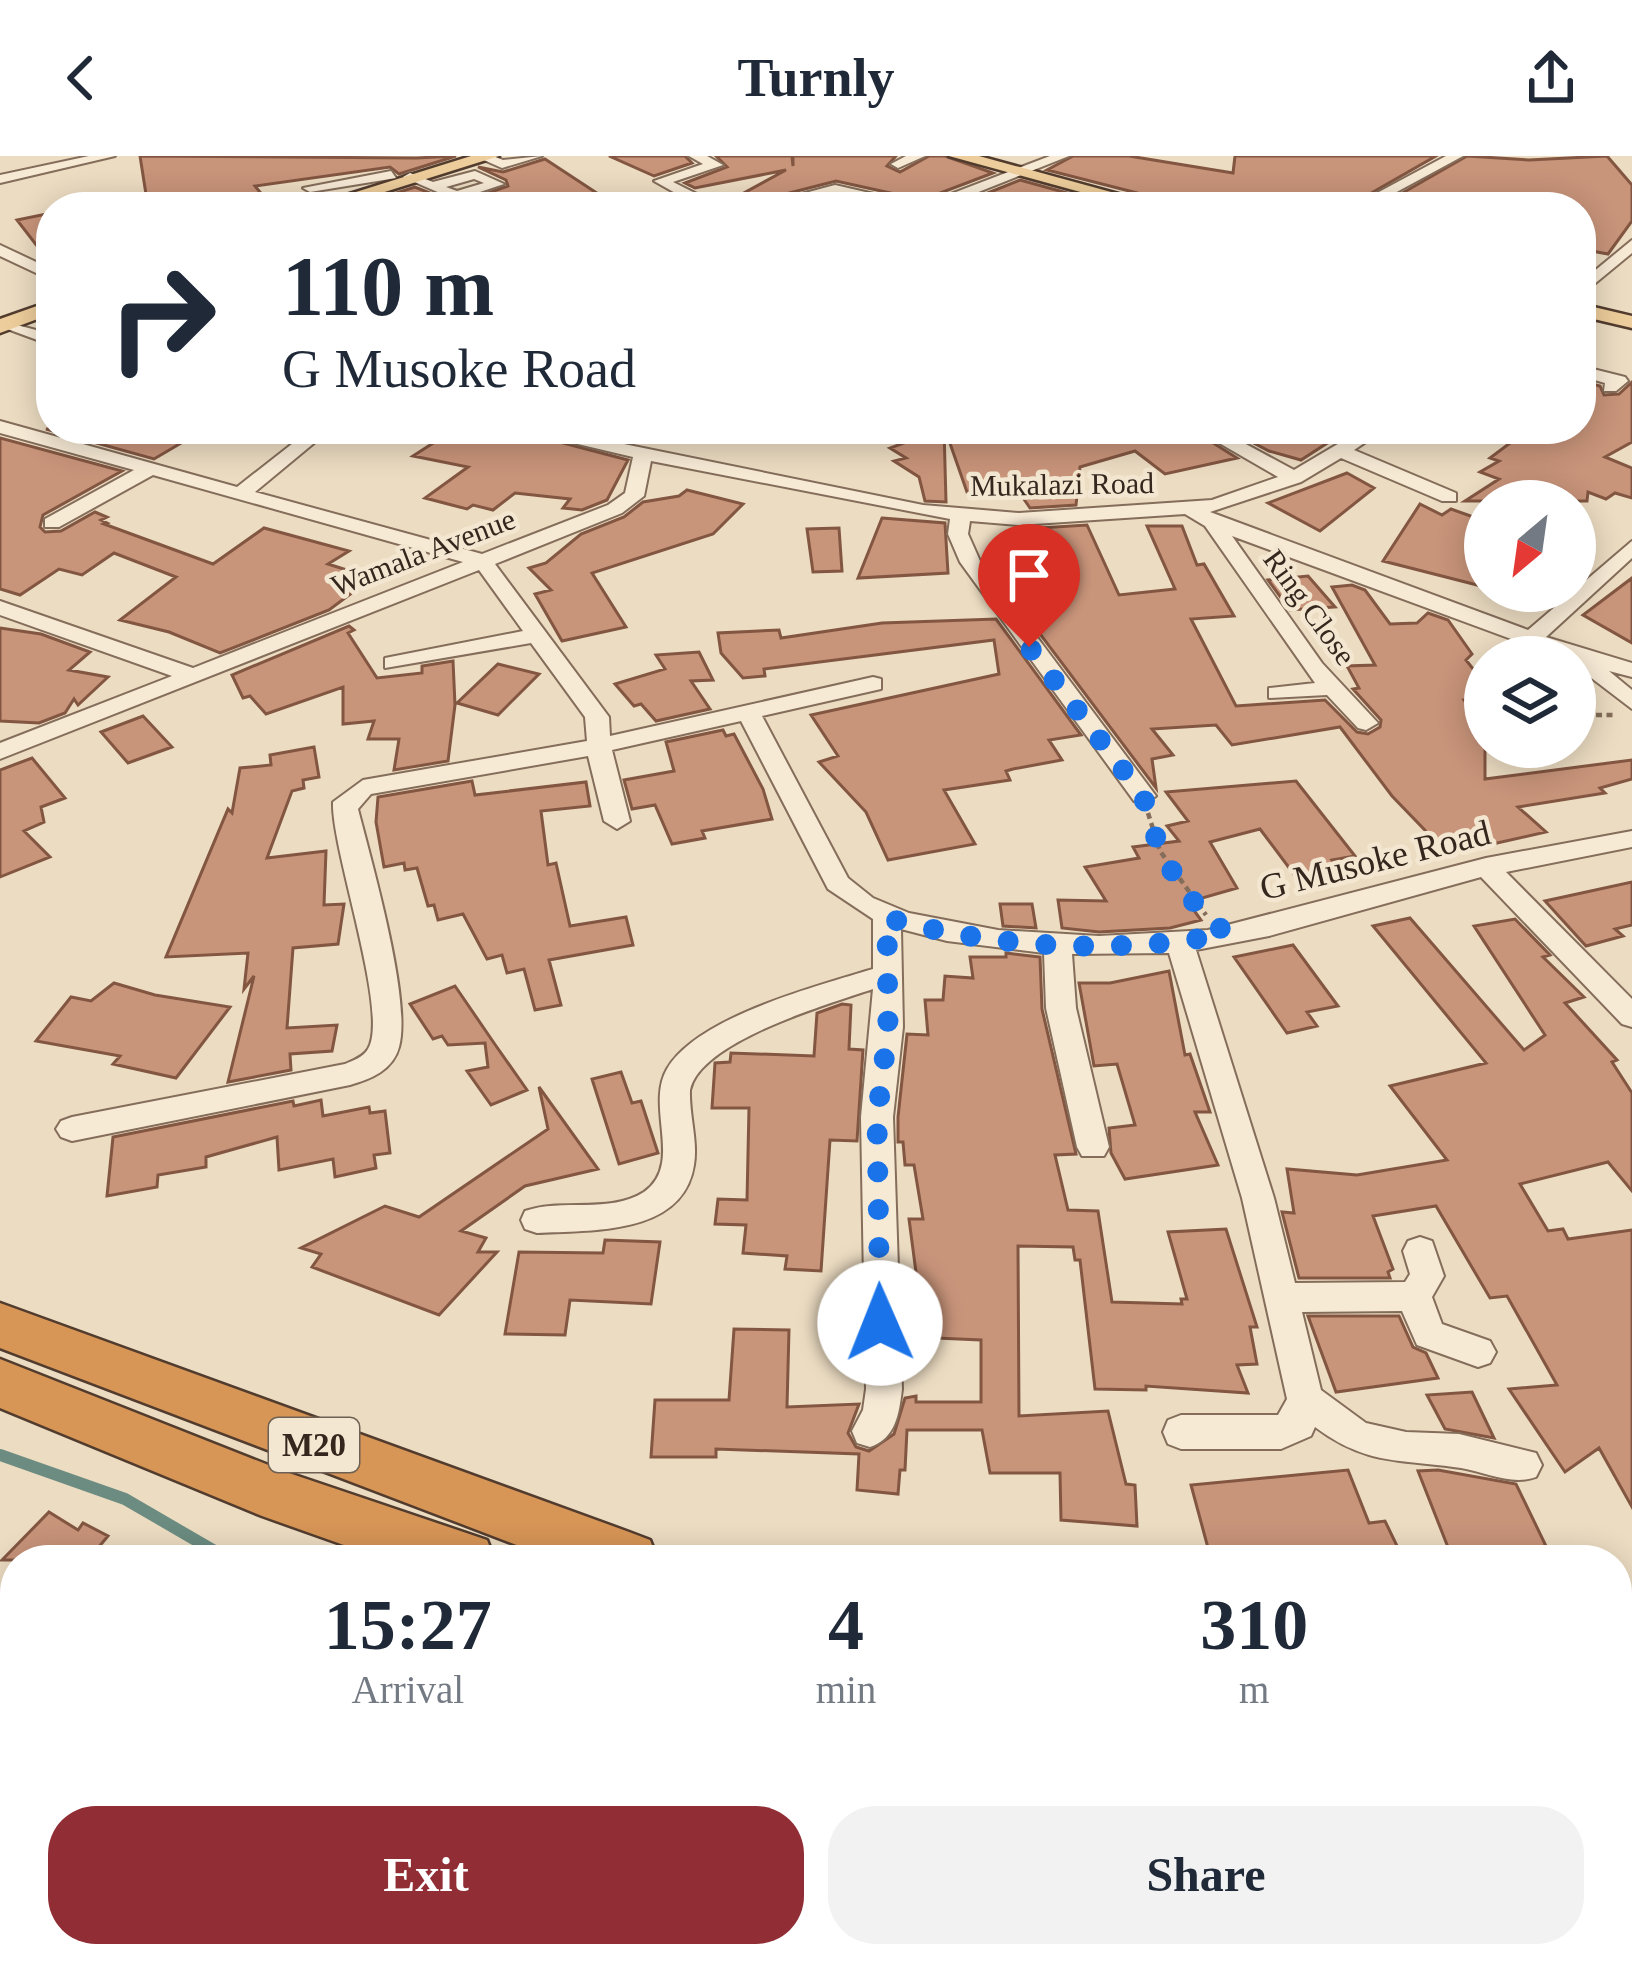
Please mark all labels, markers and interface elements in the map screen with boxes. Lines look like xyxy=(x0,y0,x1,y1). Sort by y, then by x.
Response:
icon: back xyxy=(48,45,114,111)
icon: share xyxy=(1518,45,1584,111)
text: Turnly xyxy=(737,48,895,108)
icon: right xyxy=(84,240,240,396)
text: 110 m xyxy=(282,240,494,333)
text: G Musoke Road xyxy=(282,339,636,399)
street label: Mukalazi Road xyxy=(970,466,1154,502)
north arrow xyxy=(1464,480,1596,612)
map controls xyxy=(1464,480,1596,768)
street label: Wamala Avenue xyxy=(326,502,520,602)
pin xyxy=(978,524,1080,647)
icon: arrive xyxy=(996,542,1062,608)
street label: Ring Close xyxy=(1257,543,1363,671)
button: layers xyxy=(1464,636,1596,768)
street label: G Musoke Road xyxy=(1256,812,1494,908)
position arrow xyxy=(817,1260,943,1386)
road number: M20 xyxy=(269,1418,359,1472)
text: 15:27 xyxy=(324,1585,492,1665)
text: 4 xyxy=(828,1585,864,1665)
text: 310 xyxy=(1200,1585,1308,1665)
text: Arrival xyxy=(352,1668,464,1711)
text: min xyxy=(816,1668,876,1711)
text: m xyxy=(1239,1668,1269,1711)
button: Exit xyxy=(48,1806,804,1944)
button: Share xyxy=(828,1806,1584,1944)

